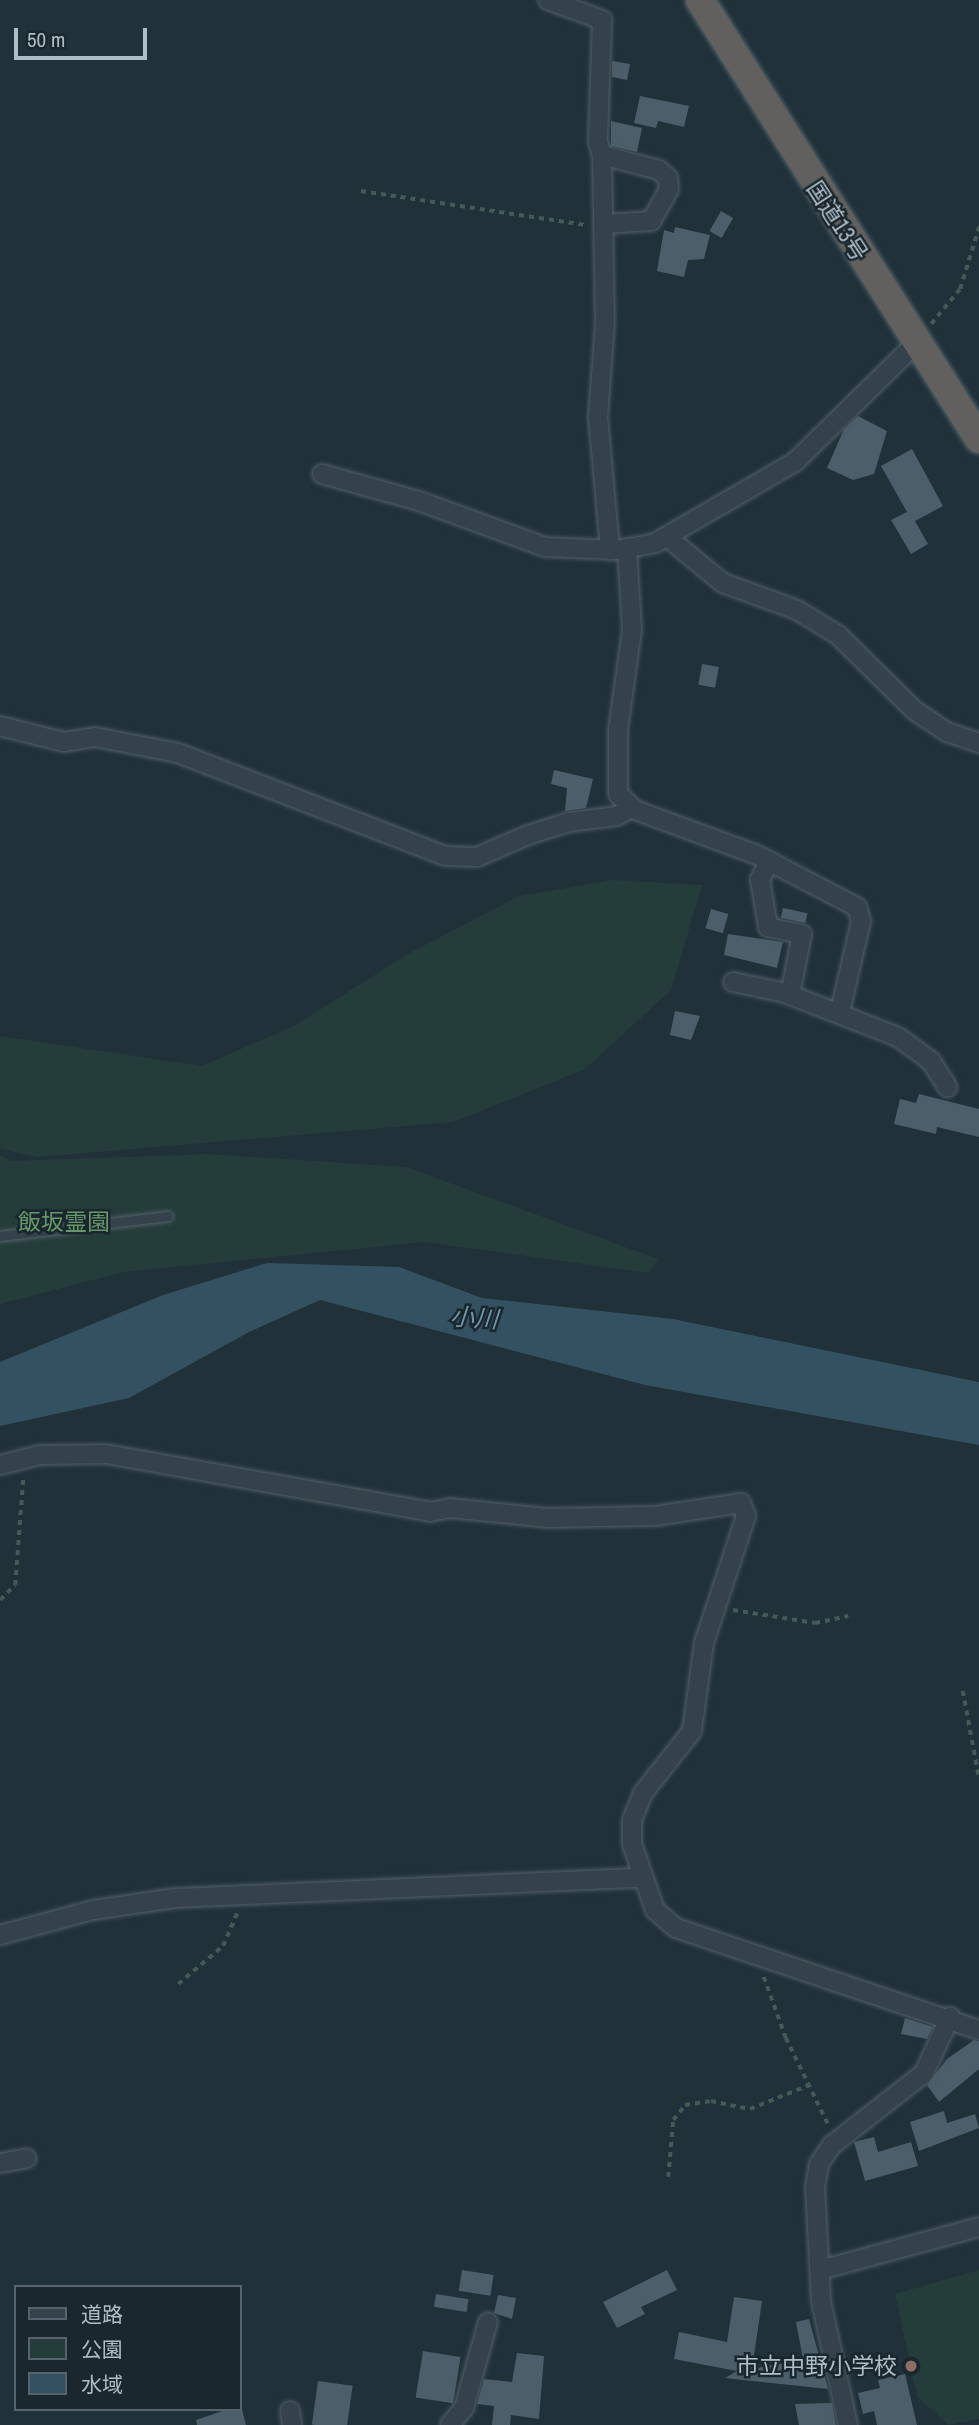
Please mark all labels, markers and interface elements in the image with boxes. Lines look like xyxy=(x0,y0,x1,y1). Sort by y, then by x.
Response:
scale bar xyxy=(18,14,150,58)
text: 50 m xyxy=(27,25,65,54)
street label: 国道13号 xyxy=(801,176,873,266)
park label: 飯坂霊園 xyxy=(18,1208,110,1236)
water label: 小川 xyxy=(449,1302,499,1334)
legend xyxy=(14,2285,242,2411)
text: 道路 xyxy=(81,2300,123,2329)
text: 公園 xyxy=(81,2335,123,2364)
place label: 市立中野小学校 xyxy=(736,2352,897,2380)
marker: 市立中野小学校 xyxy=(903,2358,919,2374)
text: 水域 xyxy=(81,2370,123,2399)

